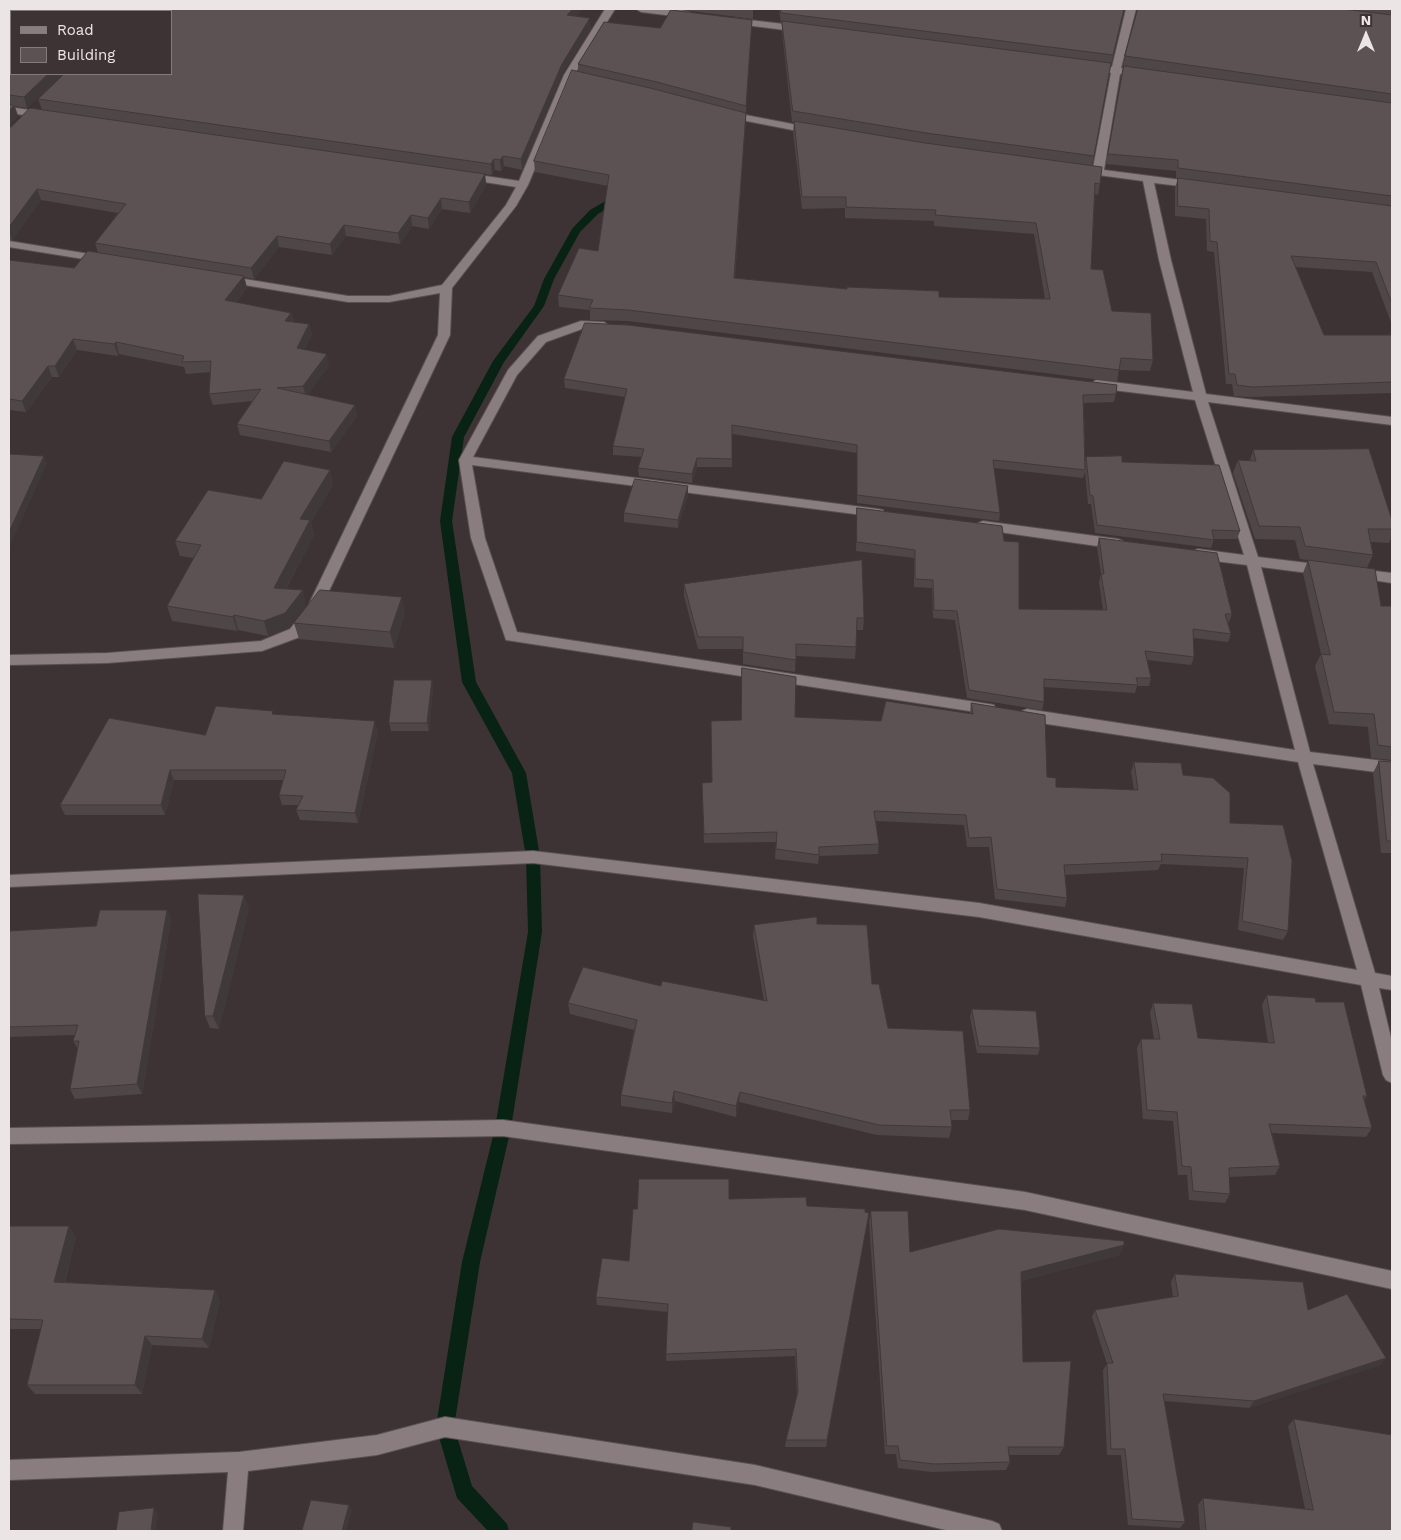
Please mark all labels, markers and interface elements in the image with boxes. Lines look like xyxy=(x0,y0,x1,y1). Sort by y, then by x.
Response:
legend xyxy=(10,10,172,75)
north arrow xyxy=(1341,10,1391,60)
text: N xyxy=(1361,12,1371,28)
text: Road xyxy=(57,21,94,39)
text: Building xyxy=(57,46,115,64)

